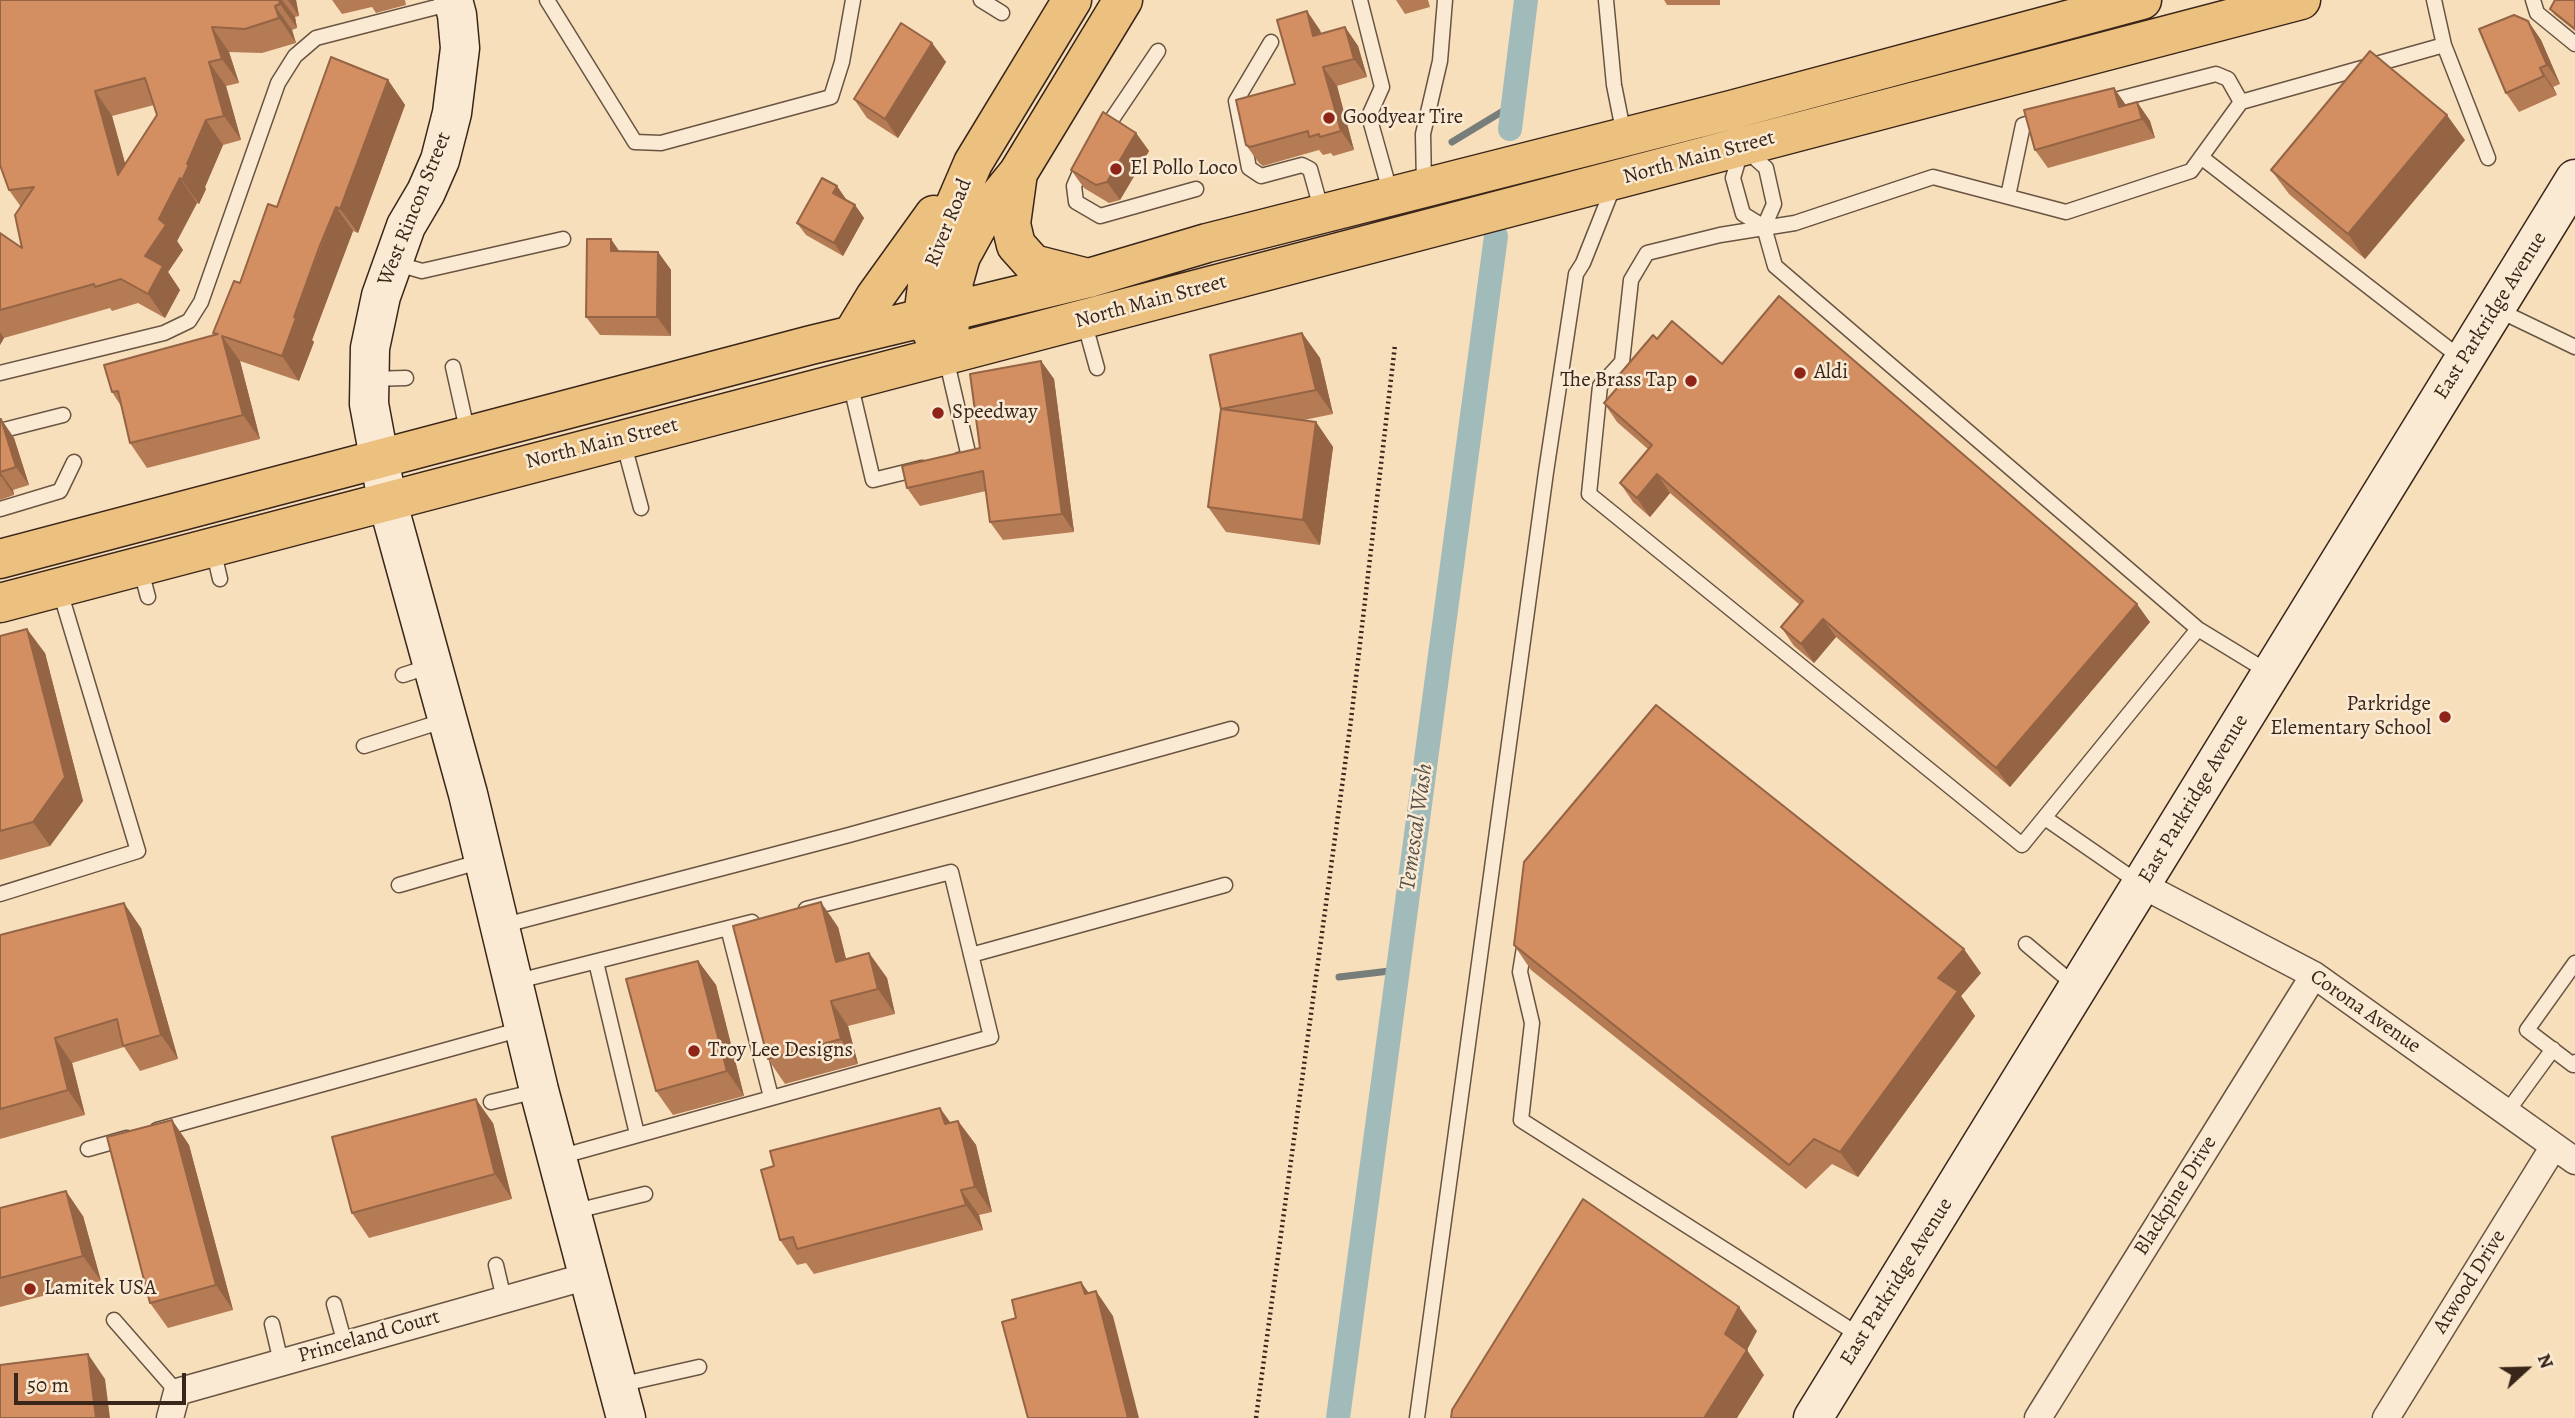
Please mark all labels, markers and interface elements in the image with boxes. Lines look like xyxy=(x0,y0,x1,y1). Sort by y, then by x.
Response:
place label: Goodyear Tire xyxy=(1343,105,1463,131)
marker: Goodyear Tire xyxy=(1321,110,1337,126)
street label: North Main Street xyxy=(1620,126,1778,190)
street label: West Rincon Street xyxy=(373,129,457,289)
place label: El Pollo Loco xyxy=(1130,156,1238,182)
marker: El Pollo Loco xyxy=(1108,161,1124,177)
street label: River Road xyxy=(920,175,978,271)
street label: East Parkridge Avenue xyxy=(2429,228,2553,404)
street label: North Main Street xyxy=(1072,270,1230,334)
place label: Aldi xyxy=(1814,360,1848,386)
marker: Aldi xyxy=(1792,365,1808,381)
place label: The Brass Tap xyxy=(1560,368,1677,394)
marker: The Brass Tap xyxy=(1683,373,1699,389)
place label: Speedway xyxy=(952,400,1038,426)
marker: Speedway xyxy=(930,405,946,421)
street label: North Main Street xyxy=(523,413,681,475)
place label: Parkridge Elementary School xyxy=(2270,692,2431,742)
marker: Parkridge Elementary School xyxy=(2437,709,2453,725)
street label: East Parkridge Avenue xyxy=(2134,710,2254,888)
water label: Temescal Wash xyxy=(1394,762,1440,892)
street label: Corona Avenue xyxy=(2305,965,2425,1059)
place label: Troy Lee Designs xyxy=(708,1038,853,1064)
marker: Troy Lee Designs xyxy=(686,1043,702,1059)
street label: Blackpine Drive xyxy=(2129,1132,2223,1260)
street label: East Parkridge Avenue xyxy=(1835,1194,1959,1370)
street label: Atwood Drive xyxy=(2428,1226,2512,1338)
place label: Lamitek USA xyxy=(44,1276,156,1302)
marker: Lamitek USA xyxy=(22,1281,38,1297)
street label: Princeland Court xyxy=(295,1305,443,1369)
north arrow xyxy=(2491,1334,2561,1404)
text: N xyxy=(2531,1350,2560,1372)
scale bar xyxy=(18,1358,189,1402)
text: 50 m xyxy=(27,1371,69,1399)

